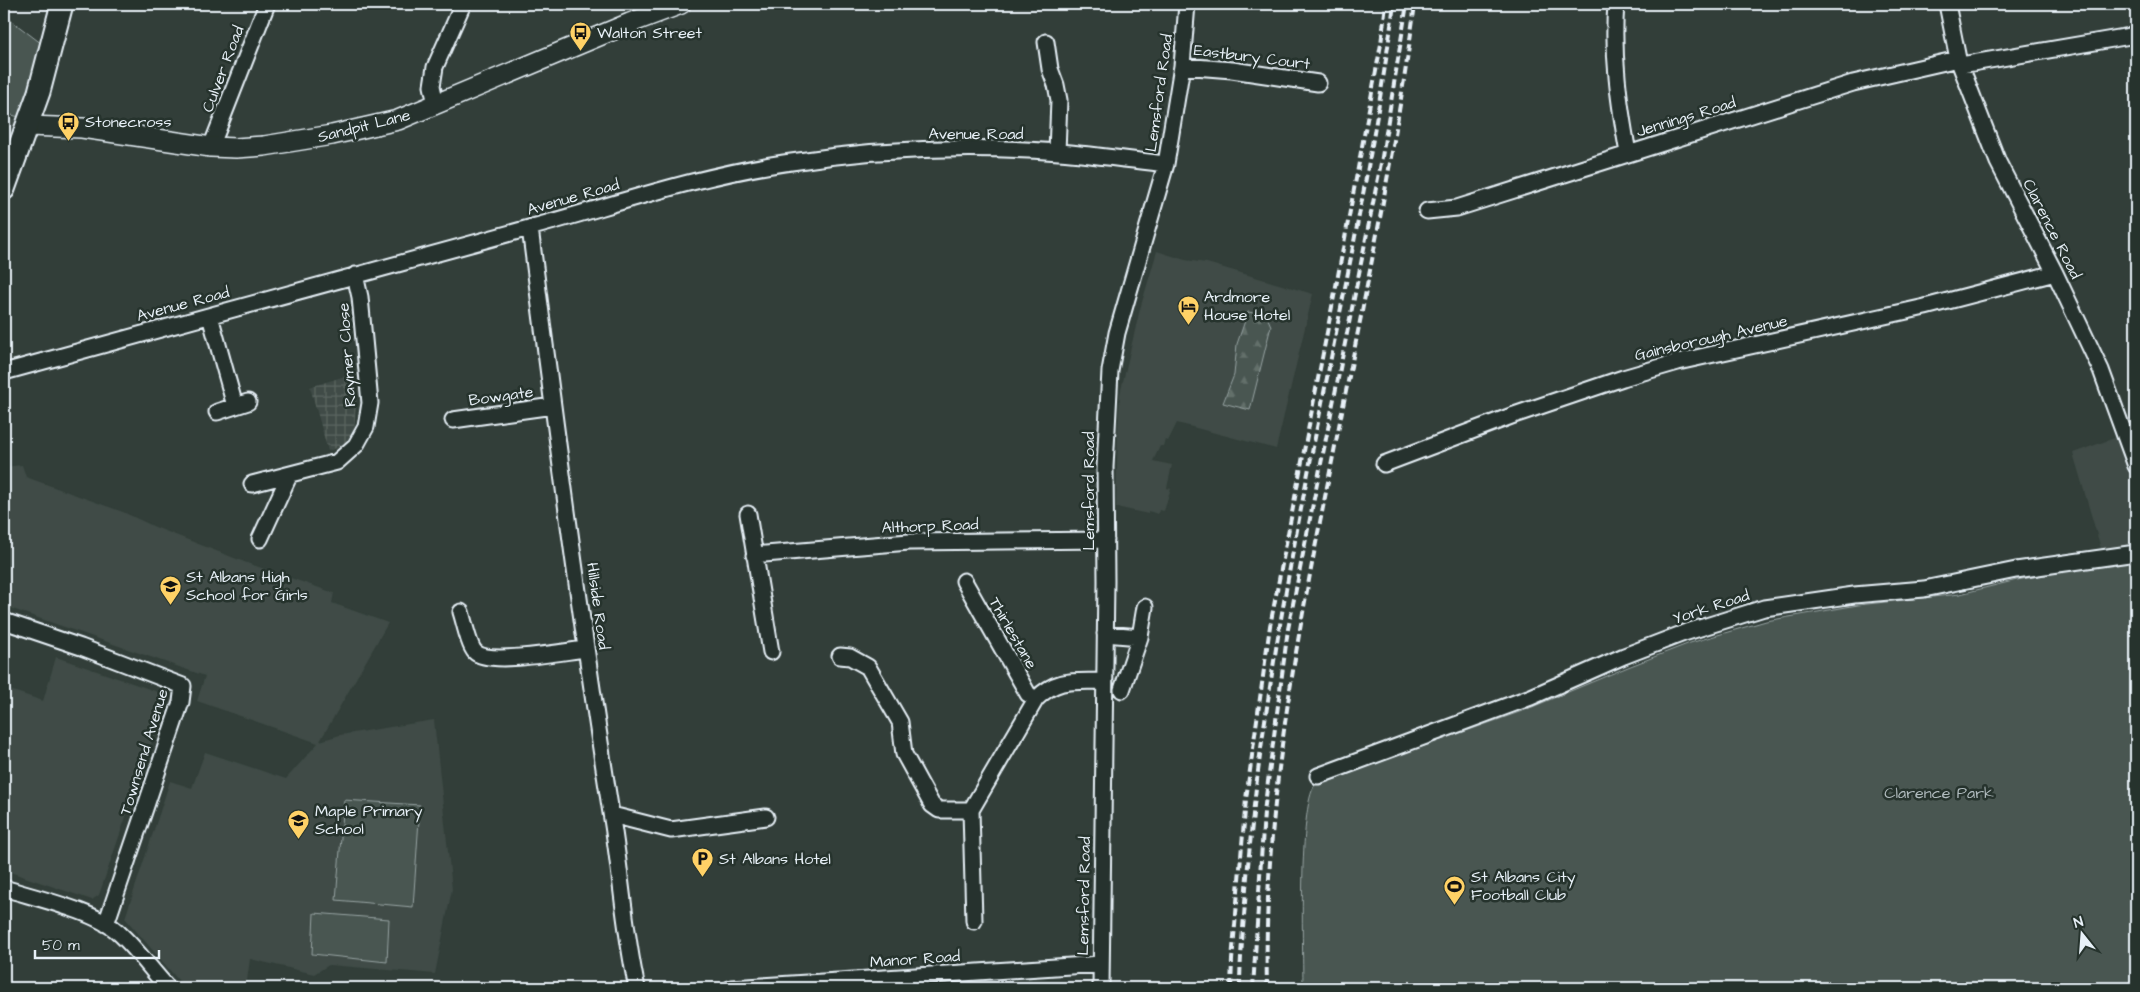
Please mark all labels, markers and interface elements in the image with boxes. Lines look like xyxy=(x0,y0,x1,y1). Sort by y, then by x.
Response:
bus stop icon: Walton Street xyxy=(569,21,593,52)
place label: Walton Street xyxy=(597,22,702,44)
street label: Culver Road xyxy=(196,23,250,115)
street label: Lemsford Road xyxy=(1140,33,1178,153)
street label: Eastbury Court xyxy=(1192,39,1312,76)
street label: Jennings Road xyxy=(1634,91,1739,144)
street label: Sandpit Lane xyxy=(315,104,413,148)
bus stop icon: Stonecross xyxy=(57,110,81,141)
place label: Stonecross xyxy=(85,111,171,133)
street label: Avenue Road xyxy=(928,123,1024,145)
street label: Avenue Road xyxy=(524,173,622,221)
street label: Clarence Road xyxy=(2017,175,2087,283)
street label: Avenue Road xyxy=(134,281,232,327)
place label: Ardmore House Hotel xyxy=(1204,286,1290,326)
hotel icon: Ardmore House Hotel xyxy=(1176,294,1200,325)
street label: Raymer Close xyxy=(332,302,363,408)
street label: Gainsborough Avenue xyxy=(1632,310,1790,367)
street label: Bowgate xyxy=(467,381,535,412)
street label: Lemsford Road xyxy=(1078,432,1100,550)
street label: Althorp Road xyxy=(881,513,979,539)
street label: Hillside Road xyxy=(581,561,615,651)
place label: St Albans High School for Girls xyxy=(186,566,308,606)
school or university icon: St Albans High School for Girls xyxy=(158,574,182,605)
street label: York Road xyxy=(1670,584,1752,630)
street label: Thirlestane xyxy=(984,593,1043,673)
street label: Townsend Avenue xyxy=(114,686,174,818)
park label: Clarence Park xyxy=(1884,782,1994,804)
place label: Maple Primary School xyxy=(315,800,423,840)
school or university icon: Maple Primary School xyxy=(287,808,311,839)
street label: Lemsford Road xyxy=(1072,836,1096,956)
parking icon: St Albans Hotel xyxy=(691,847,715,878)
place label: St Albans Hotel xyxy=(719,848,831,870)
place label: St Albans City Football Club xyxy=(1471,866,1576,906)
sports icon: St Albans City Football Club xyxy=(1443,874,1467,905)
north arrow xyxy=(2058,910,2108,960)
text: N xyxy=(2071,912,2086,933)
scale bar xyxy=(35,927,159,959)
text: 50 m xyxy=(42,935,80,956)
street label: Manor Road xyxy=(869,945,961,973)

